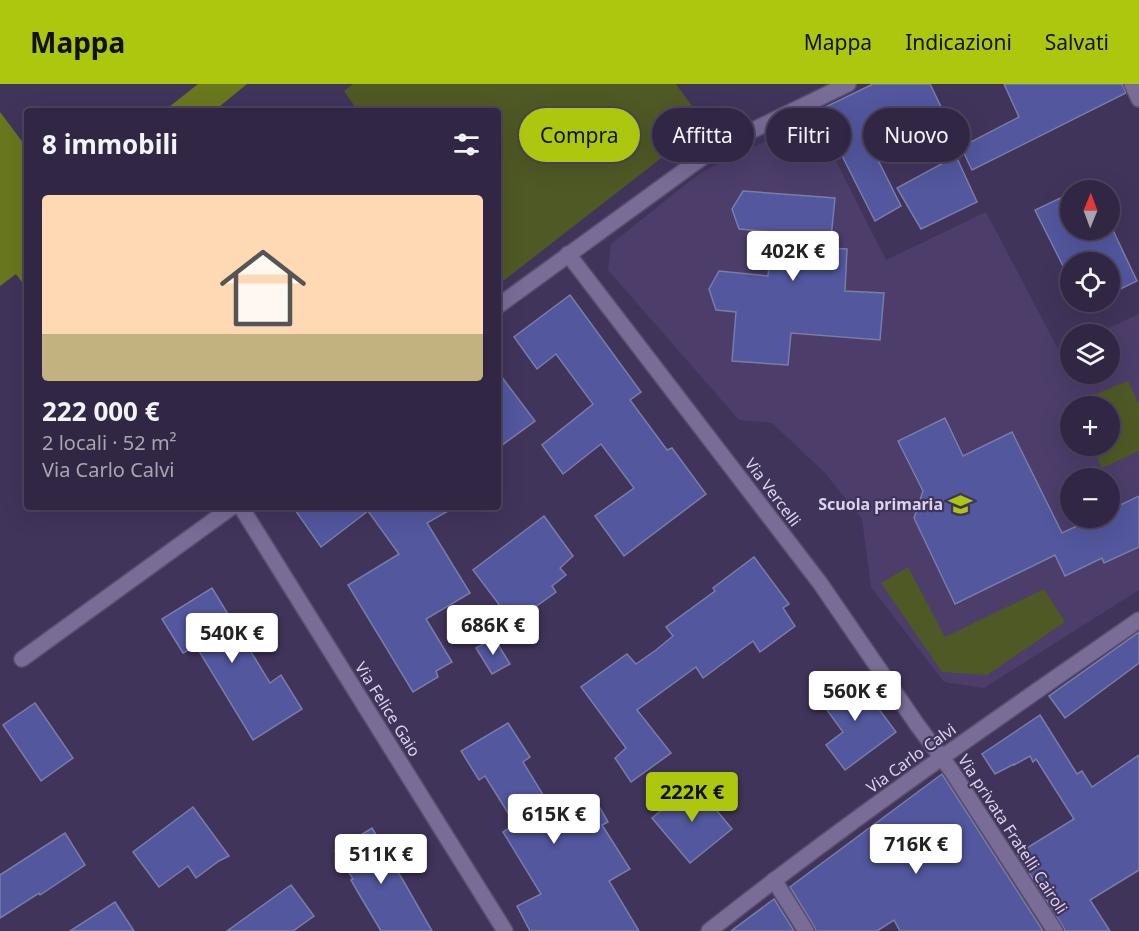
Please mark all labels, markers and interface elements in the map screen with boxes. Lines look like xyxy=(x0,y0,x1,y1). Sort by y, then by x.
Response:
text: Mappa xyxy=(30,23,125,61)
text: Mappa xyxy=(804,28,872,56)
text: Indicazioni xyxy=(905,28,1012,56)
text: Salvati xyxy=(1045,28,1109,56)
chip: Compra xyxy=(519,108,640,162)
chip: Affitta xyxy=(652,108,754,162)
chip: Filtri xyxy=(766,108,851,162)
chip: Nuovo xyxy=(863,108,970,162)
text: 8 immobili xyxy=(42,126,178,162)
icon: filters xyxy=(450,128,483,161)
north arrow xyxy=(1060,180,1120,240)
map controls xyxy=(1060,180,1120,528)
pin: 402K € xyxy=(744,231,842,282)
icon: home xyxy=(209,234,317,342)
text: 402K € xyxy=(761,237,825,264)
button: locate xyxy=(1060,252,1120,312)
button: layers xyxy=(1060,324,1120,384)
text: 222 000 € xyxy=(42,393,160,429)
button: + xyxy=(1060,396,1120,456)
text: 2 locali · 52 m² xyxy=(42,429,177,456)
street label: Via Vercelli xyxy=(740,453,806,531)
text: Via Carlo Calvi xyxy=(42,456,175,483)
button: − xyxy=(1060,468,1120,528)
school or university icon: Scuola primaria xyxy=(948,491,974,517)
place label: Scuola primaria xyxy=(818,493,943,515)
pin: 686K € xyxy=(444,605,542,656)
text: 686K € xyxy=(461,611,525,638)
pin: 540K € xyxy=(183,613,281,664)
text: 540K € xyxy=(200,619,264,646)
street label: Via Felice Gaio xyxy=(350,657,426,761)
pin: 560K € xyxy=(806,671,904,722)
text: 560K € xyxy=(823,677,887,704)
street label: Via Carlo Calvi xyxy=(862,718,960,798)
street label: Via privata Fratelli Cairoli xyxy=(953,750,1073,918)
pin: 222K € xyxy=(643,772,741,823)
text: 222K € xyxy=(660,778,724,805)
pin: 615K € xyxy=(505,794,603,845)
text: 615K € xyxy=(522,800,586,827)
pin: 716K € xyxy=(867,824,965,875)
text: 716K € xyxy=(884,830,948,857)
pin: 511K € xyxy=(332,834,430,885)
text: 511K € xyxy=(349,840,413,867)

